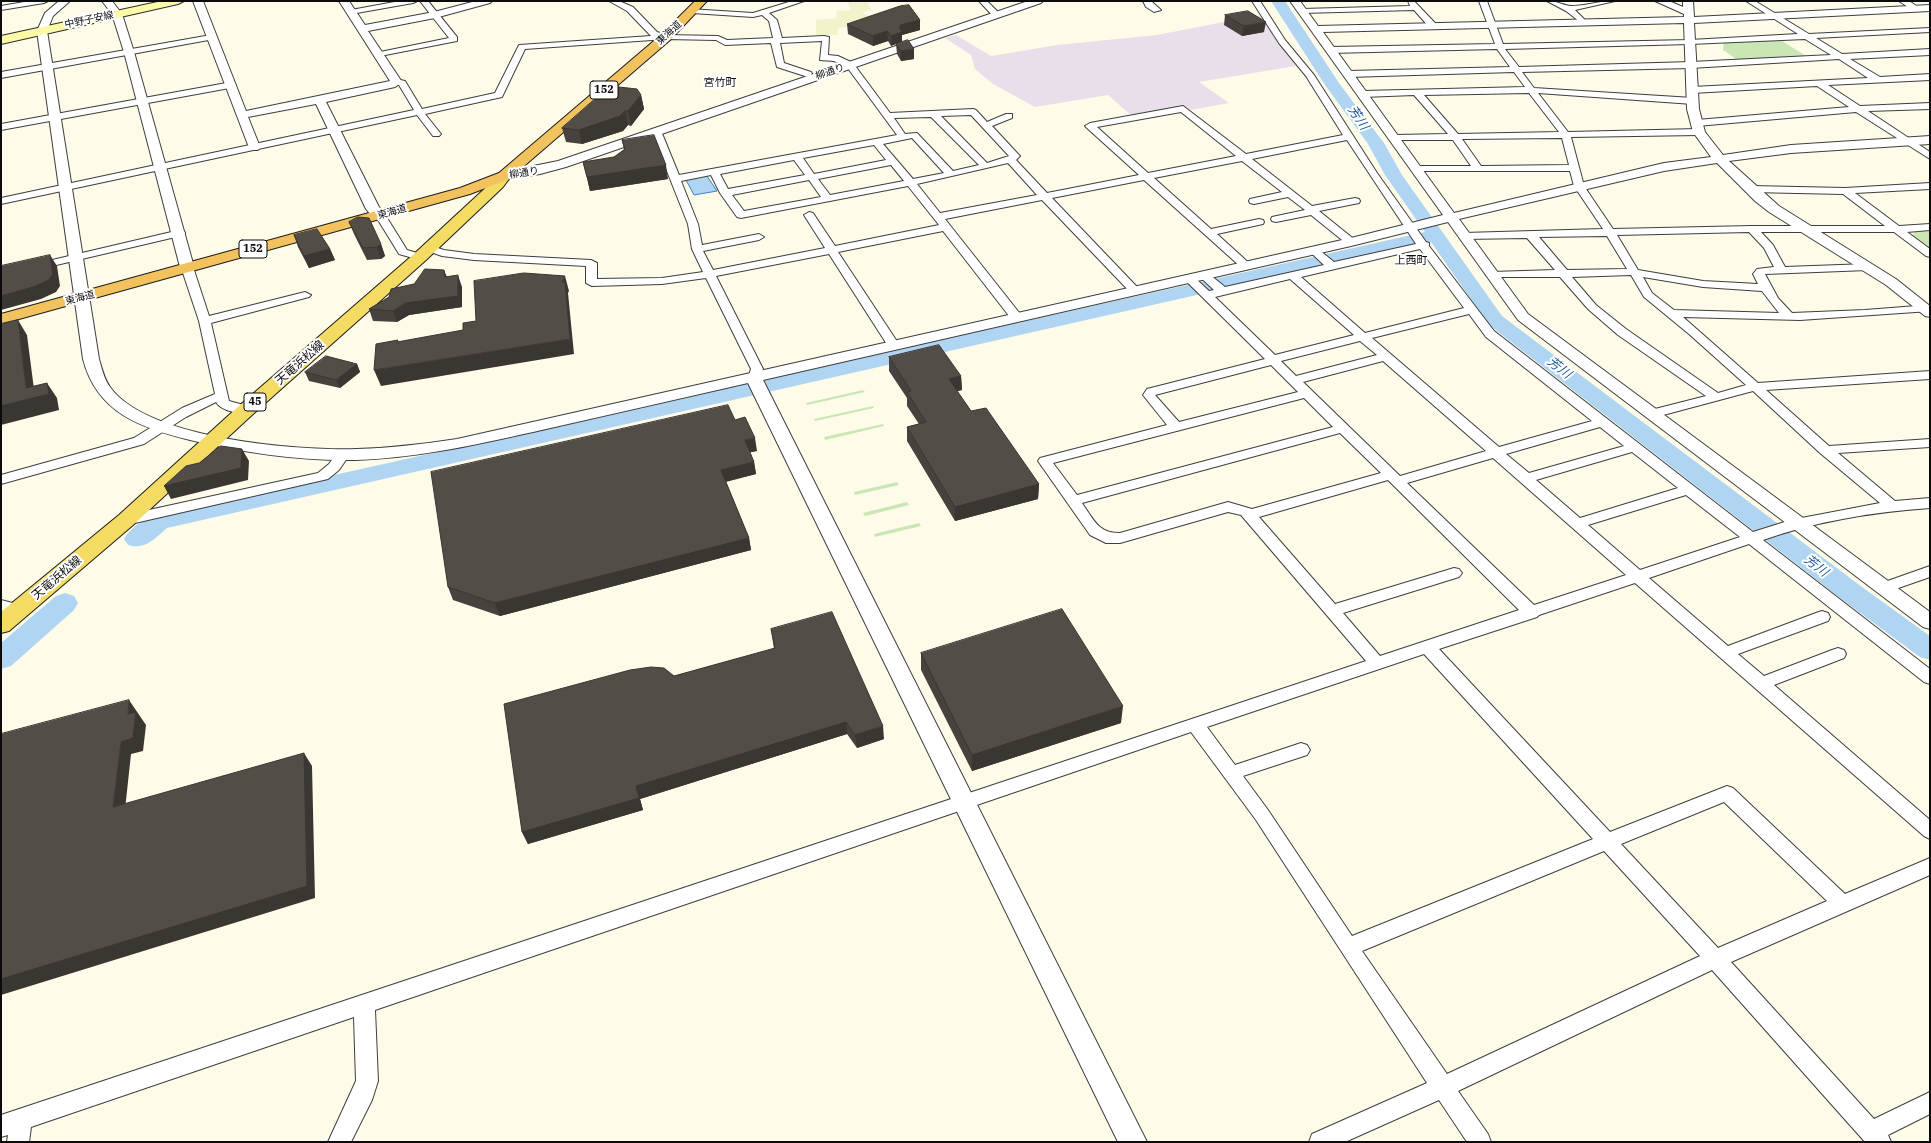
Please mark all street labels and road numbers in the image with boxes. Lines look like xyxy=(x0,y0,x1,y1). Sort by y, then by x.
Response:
street label: 中野子安線 xyxy=(63,9,115,31)
street label: 東海道 xyxy=(654,18,684,48)
street label: 柳通り xyxy=(814,61,846,83)
road number: 152 xyxy=(590,81,618,99)
street label: 柳通り xyxy=(508,165,540,181)
street label: 東海道 xyxy=(376,202,408,222)
road number: 152 xyxy=(239,240,267,258)
street label: 東海道 xyxy=(64,288,96,308)
street label: 天竜浜松線 xyxy=(273,338,327,388)
road number: 45 xyxy=(244,393,266,411)
street label: 天竜浜松線 xyxy=(29,553,85,603)

